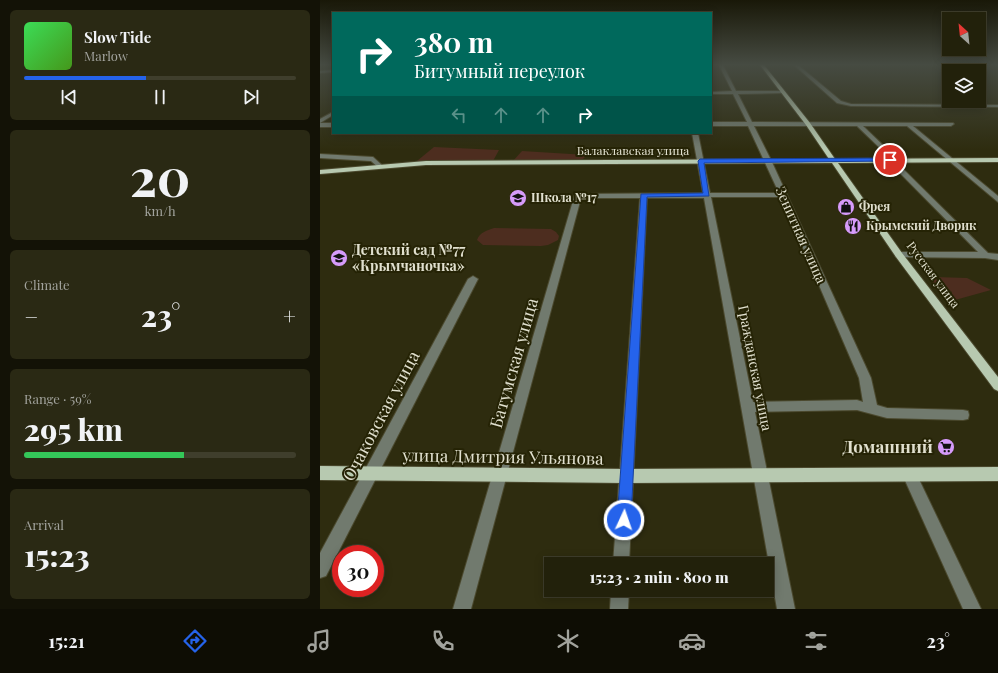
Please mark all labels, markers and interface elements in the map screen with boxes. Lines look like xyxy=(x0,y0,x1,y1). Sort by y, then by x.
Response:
north arrow xyxy=(942,12,986,56)
map controls xyxy=(942,12,986,108)
text: 380 m xyxy=(414,23,493,60)
text: Slow Tide xyxy=(84,27,151,47)
icon: right xyxy=(348,28,400,80)
text: Marlow xyxy=(84,47,128,64)
text: Битумный переулок xyxy=(414,59,585,83)
button: layers xyxy=(942,64,986,108)
icon: previous xyxy=(58,86,80,108)
icon: pause xyxy=(149,86,171,108)
icon: next xyxy=(240,86,262,108)
icon: left xyxy=(448,104,470,126)
icon: ahead xyxy=(490,104,512,126)
icon: ahead xyxy=(532,104,554,126)
icon: right xyxy=(574,104,596,126)
text: 20 xyxy=(130,141,190,210)
street label: Балаклавская улица xyxy=(577,142,689,158)
pin xyxy=(873,143,907,177)
icon: arrive xyxy=(879,149,901,171)
street label: Зенитная улица xyxy=(772,183,831,286)
school or university icon: Школа №17 xyxy=(508,188,528,208)
place label: Школа №17 xyxy=(531,189,597,205)
shop icon: Фрея xyxy=(836,197,856,217)
place label: Фрея xyxy=(859,198,890,214)
text: km/h xyxy=(144,202,176,219)
restaurant icon: Крымский Дворик xyxy=(843,216,863,236)
place label: Крымский Дворик xyxy=(866,217,977,233)
street label: Русская улица xyxy=(904,238,964,311)
place label: Детский сад №77 «Крымчаночка» xyxy=(352,240,466,275)
school or university icon: Детский сад №77 «Крымчаночка» xyxy=(329,248,349,268)
text: Climate xyxy=(24,276,70,293)
text: 23° xyxy=(141,295,180,335)
street label: Батумская улица xyxy=(484,295,542,430)
text: − xyxy=(24,301,38,331)
text: + xyxy=(283,301,296,331)
street label: Гражданская улица xyxy=(734,303,777,432)
street label: Очаковская улица xyxy=(336,346,424,484)
text: Range · 59% xyxy=(24,390,91,407)
text: 295 km xyxy=(24,409,123,449)
place label: Домашний xyxy=(842,435,933,457)
supermarket icon: Домашний xyxy=(936,437,956,457)
street label: улица Дмитрия Ульянова xyxy=(401,443,604,469)
position arrow xyxy=(603,499,645,541)
text: Arrival xyxy=(24,516,64,533)
text: 15:23 xyxy=(24,535,90,575)
speed limit sign: 30 xyxy=(332,545,384,597)
text: 15:23 · 2 min · 800 m xyxy=(589,567,729,587)
icon: directions xyxy=(181,627,209,655)
icon: music xyxy=(305,627,333,655)
icon: phone xyxy=(429,627,457,655)
icon: climate xyxy=(554,627,582,655)
icon: car xyxy=(678,627,706,655)
icon: filters xyxy=(802,627,830,655)
text: 15:21 xyxy=(48,629,85,653)
text: 23° xyxy=(927,629,950,653)

